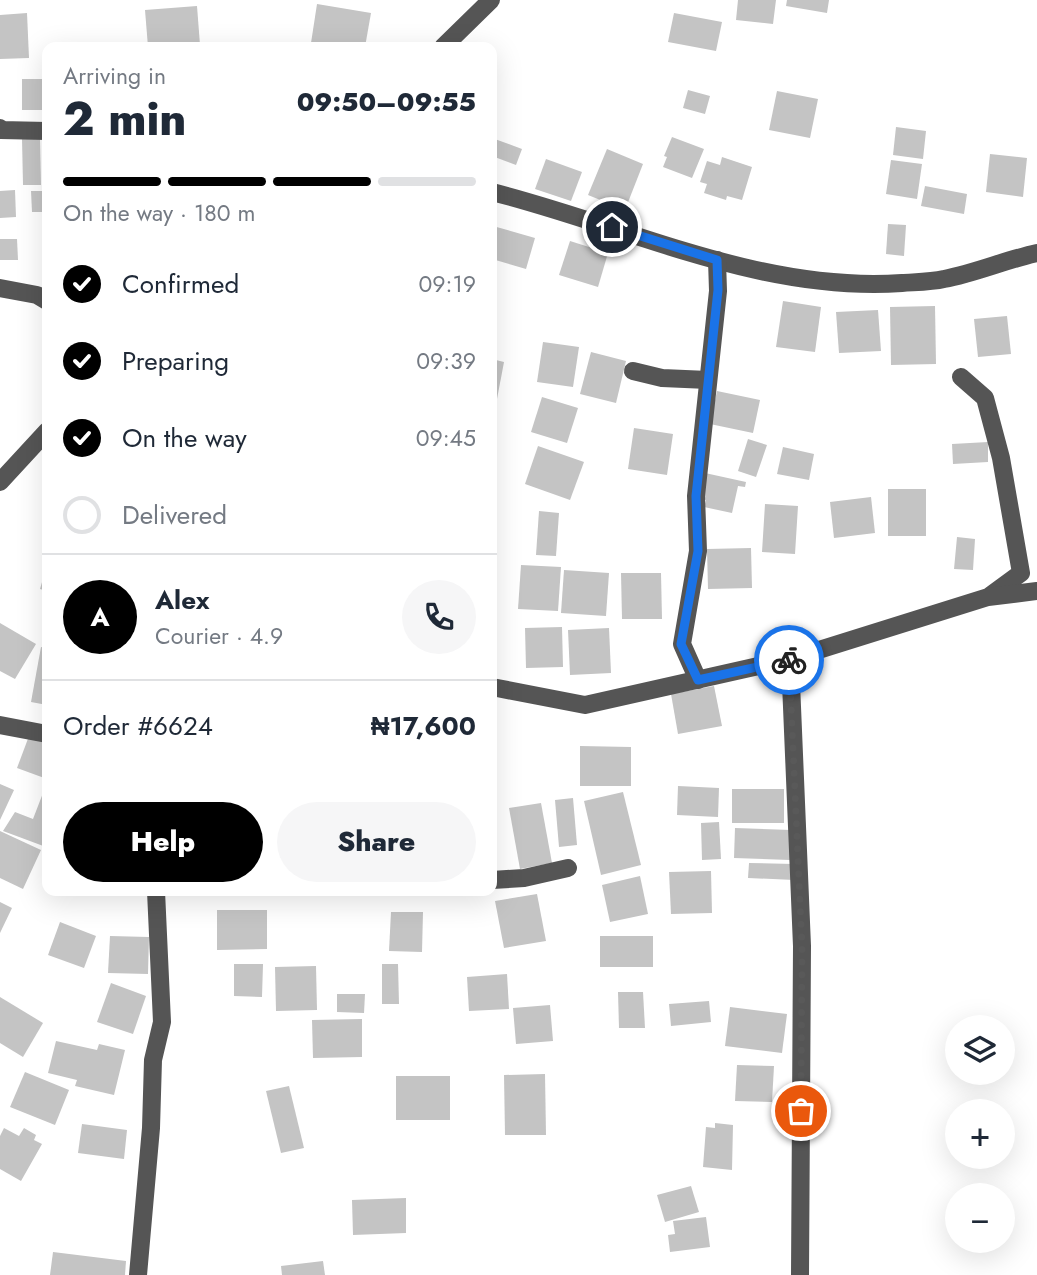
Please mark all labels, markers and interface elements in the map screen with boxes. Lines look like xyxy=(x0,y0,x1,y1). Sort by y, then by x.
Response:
text: Arriving in xyxy=(63,59,166,93)
text: 09:50–09:55 xyxy=(297,83,476,121)
text: 2 min xyxy=(63,86,187,152)
text: On the way · 180 m xyxy=(63,196,255,230)
pin xyxy=(582,197,642,257)
icon: home xyxy=(593,208,631,246)
icon: check xyxy=(63,265,101,303)
text: Confirmed xyxy=(122,265,239,303)
text: 09:19 xyxy=(418,267,476,301)
icon: check xyxy=(63,342,101,380)
text: Preparing xyxy=(122,342,229,380)
text: 09:39 xyxy=(416,344,476,378)
icon: check xyxy=(63,419,101,457)
text: On the way xyxy=(122,419,247,457)
text: 09:45 xyxy=(416,421,476,455)
text: Delivered xyxy=(122,496,227,534)
button: phone xyxy=(402,580,476,654)
text: Alex xyxy=(155,581,209,619)
text: A xyxy=(90,598,110,636)
text: Courier · 4.9 xyxy=(155,619,283,653)
courier xyxy=(754,625,824,695)
icon: bike xyxy=(770,641,808,679)
text: Order #6624 xyxy=(63,707,213,745)
text: ₦17,600 xyxy=(371,707,476,745)
button: Help xyxy=(63,802,263,882)
button: Share xyxy=(277,802,476,882)
map controls xyxy=(945,1015,1015,1253)
button: layers xyxy=(945,1015,1015,1085)
pin xyxy=(771,1081,831,1141)
icon: bag xyxy=(782,1092,820,1130)
button: + xyxy=(945,1099,1015,1169)
button: − xyxy=(945,1183,1015,1253)

